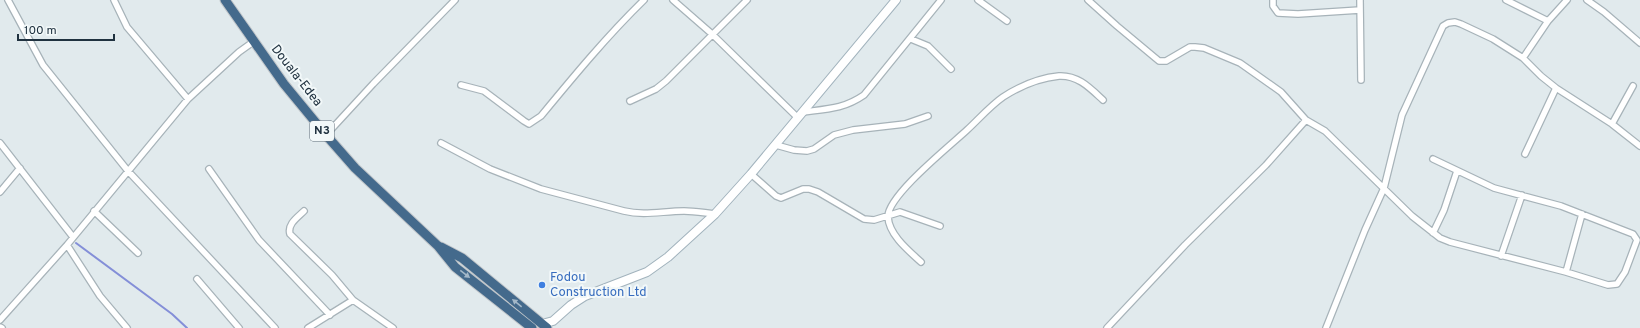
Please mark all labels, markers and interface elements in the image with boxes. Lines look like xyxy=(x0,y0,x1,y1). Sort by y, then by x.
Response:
scale bar xyxy=(18,16,114,42)
text: 100 m xyxy=(24,23,57,39)
street label: Douala-Edea xyxy=(267,42,325,110)
road number: N3 xyxy=(310,121,334,141)
one-way arrow xyxy=(459,270,470,279)
place label: Fodou Construction Ltd xyxy=(550,270,647,301)
marker: Fodou Construction Ltd xyxy=(537,280,547,290)
one-way arrow xyxy=(512,299,523,308)

